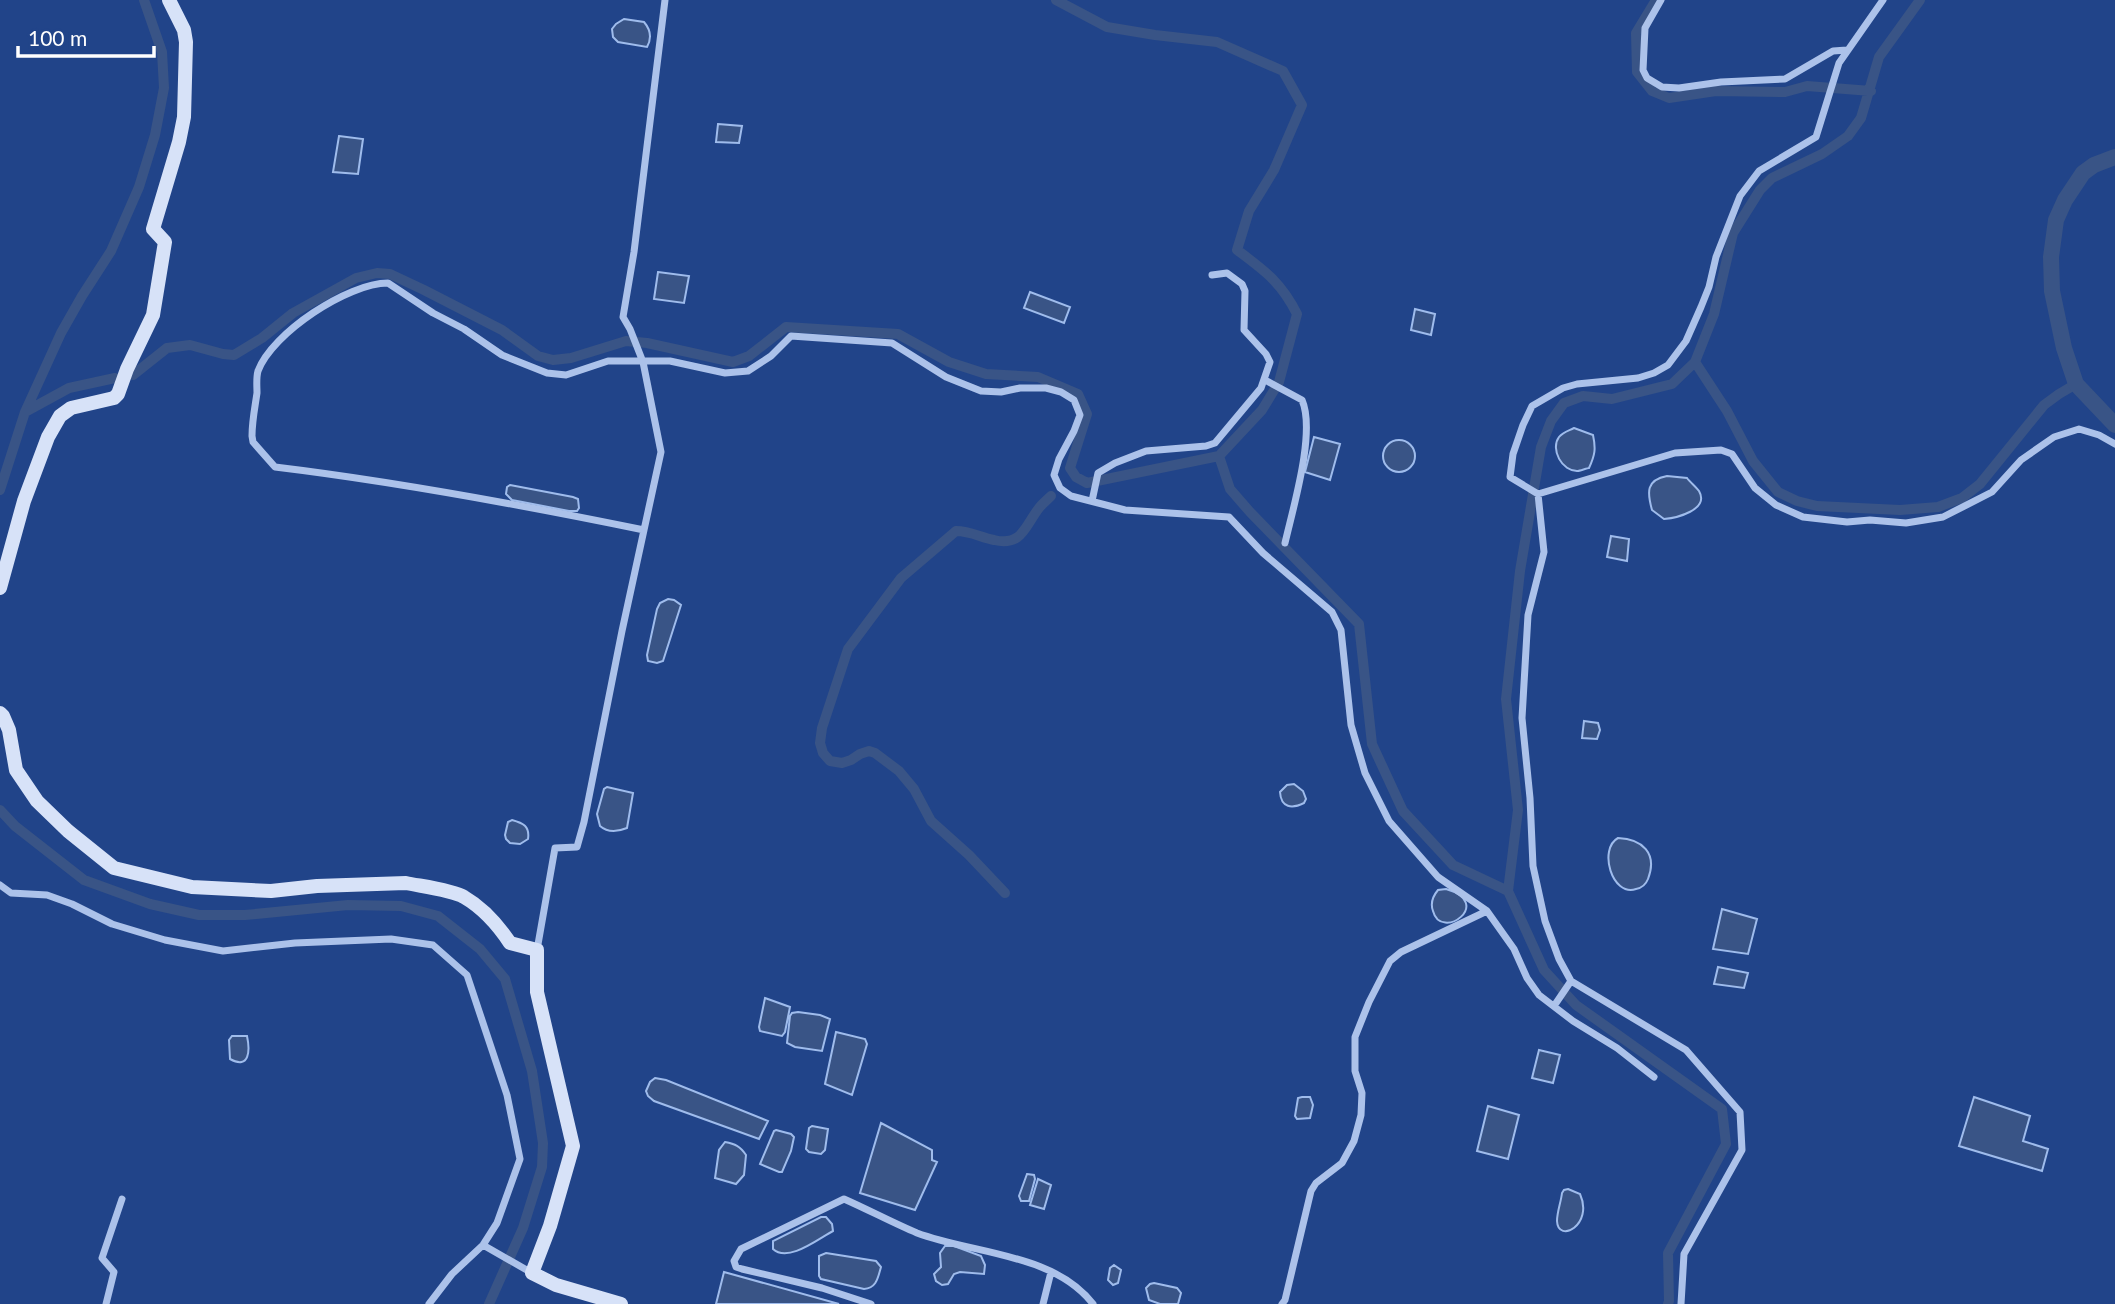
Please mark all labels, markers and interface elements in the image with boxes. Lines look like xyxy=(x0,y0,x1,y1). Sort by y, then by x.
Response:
scale bar xyxy=(18,14,154,58)
text: 100 m xyxy=(28,25,87,50)

